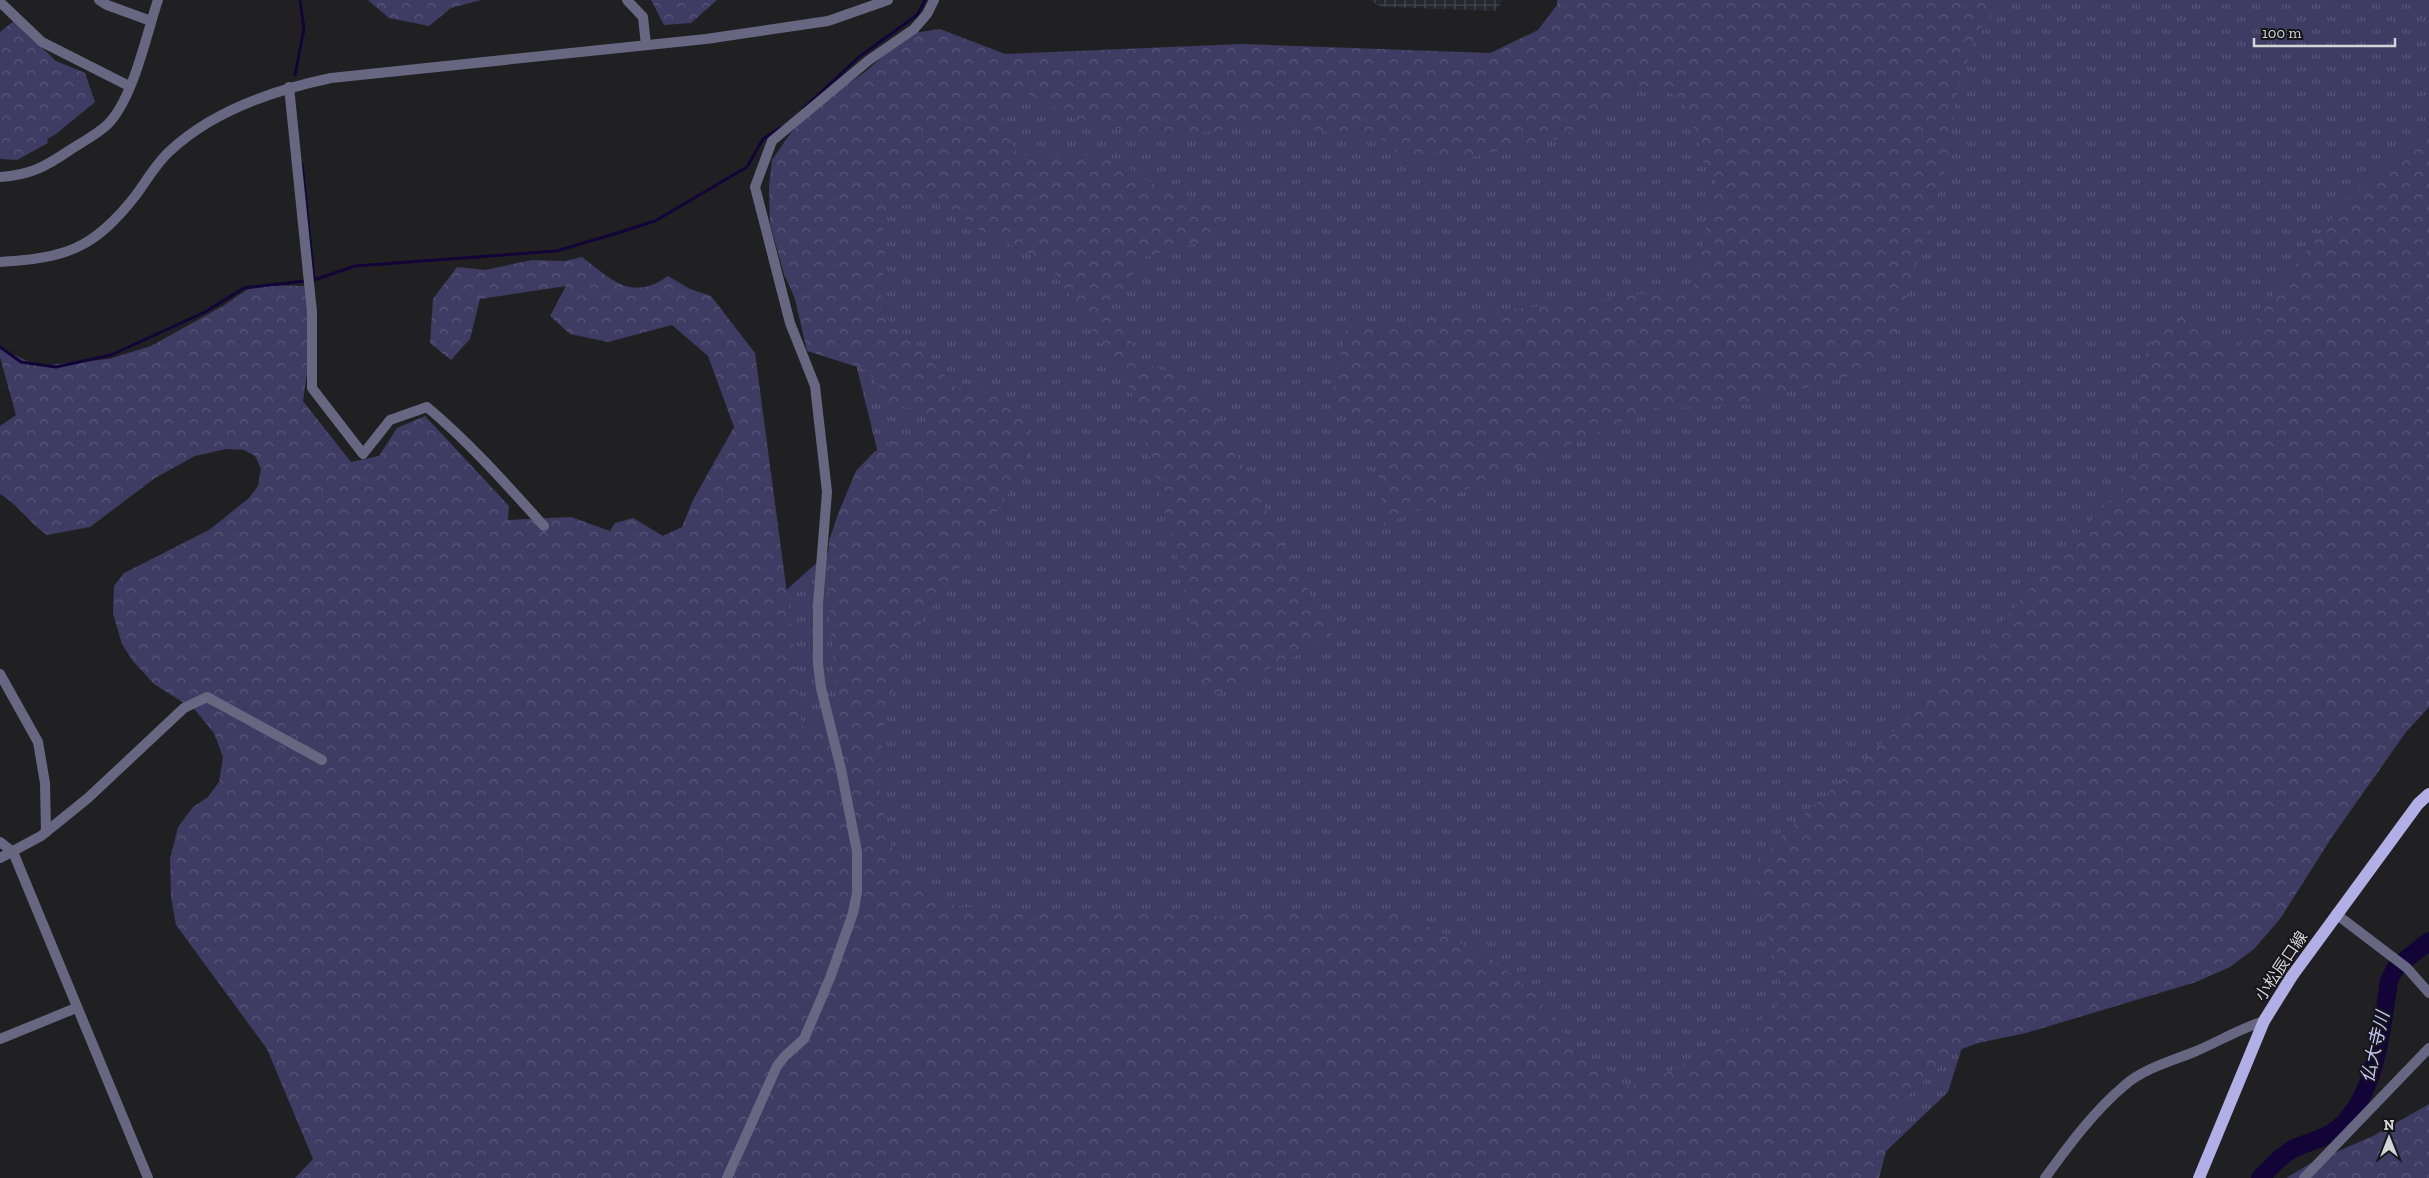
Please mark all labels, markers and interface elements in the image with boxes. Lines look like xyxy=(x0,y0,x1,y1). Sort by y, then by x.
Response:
scale bar xyxy=(2254,15,2395,47)
text: 100 m xyxy=(2262,24,2301,42)
street label: 小松辰口線 xyxy=(2251,928,2311,1004)
water label: 仏大寺川 xyxy=(2356,1007,2394,1085)
north arrow xyxy=(2364,1113,2414,1163)
text: N xyxy=(2384,1117,2395,1134)

